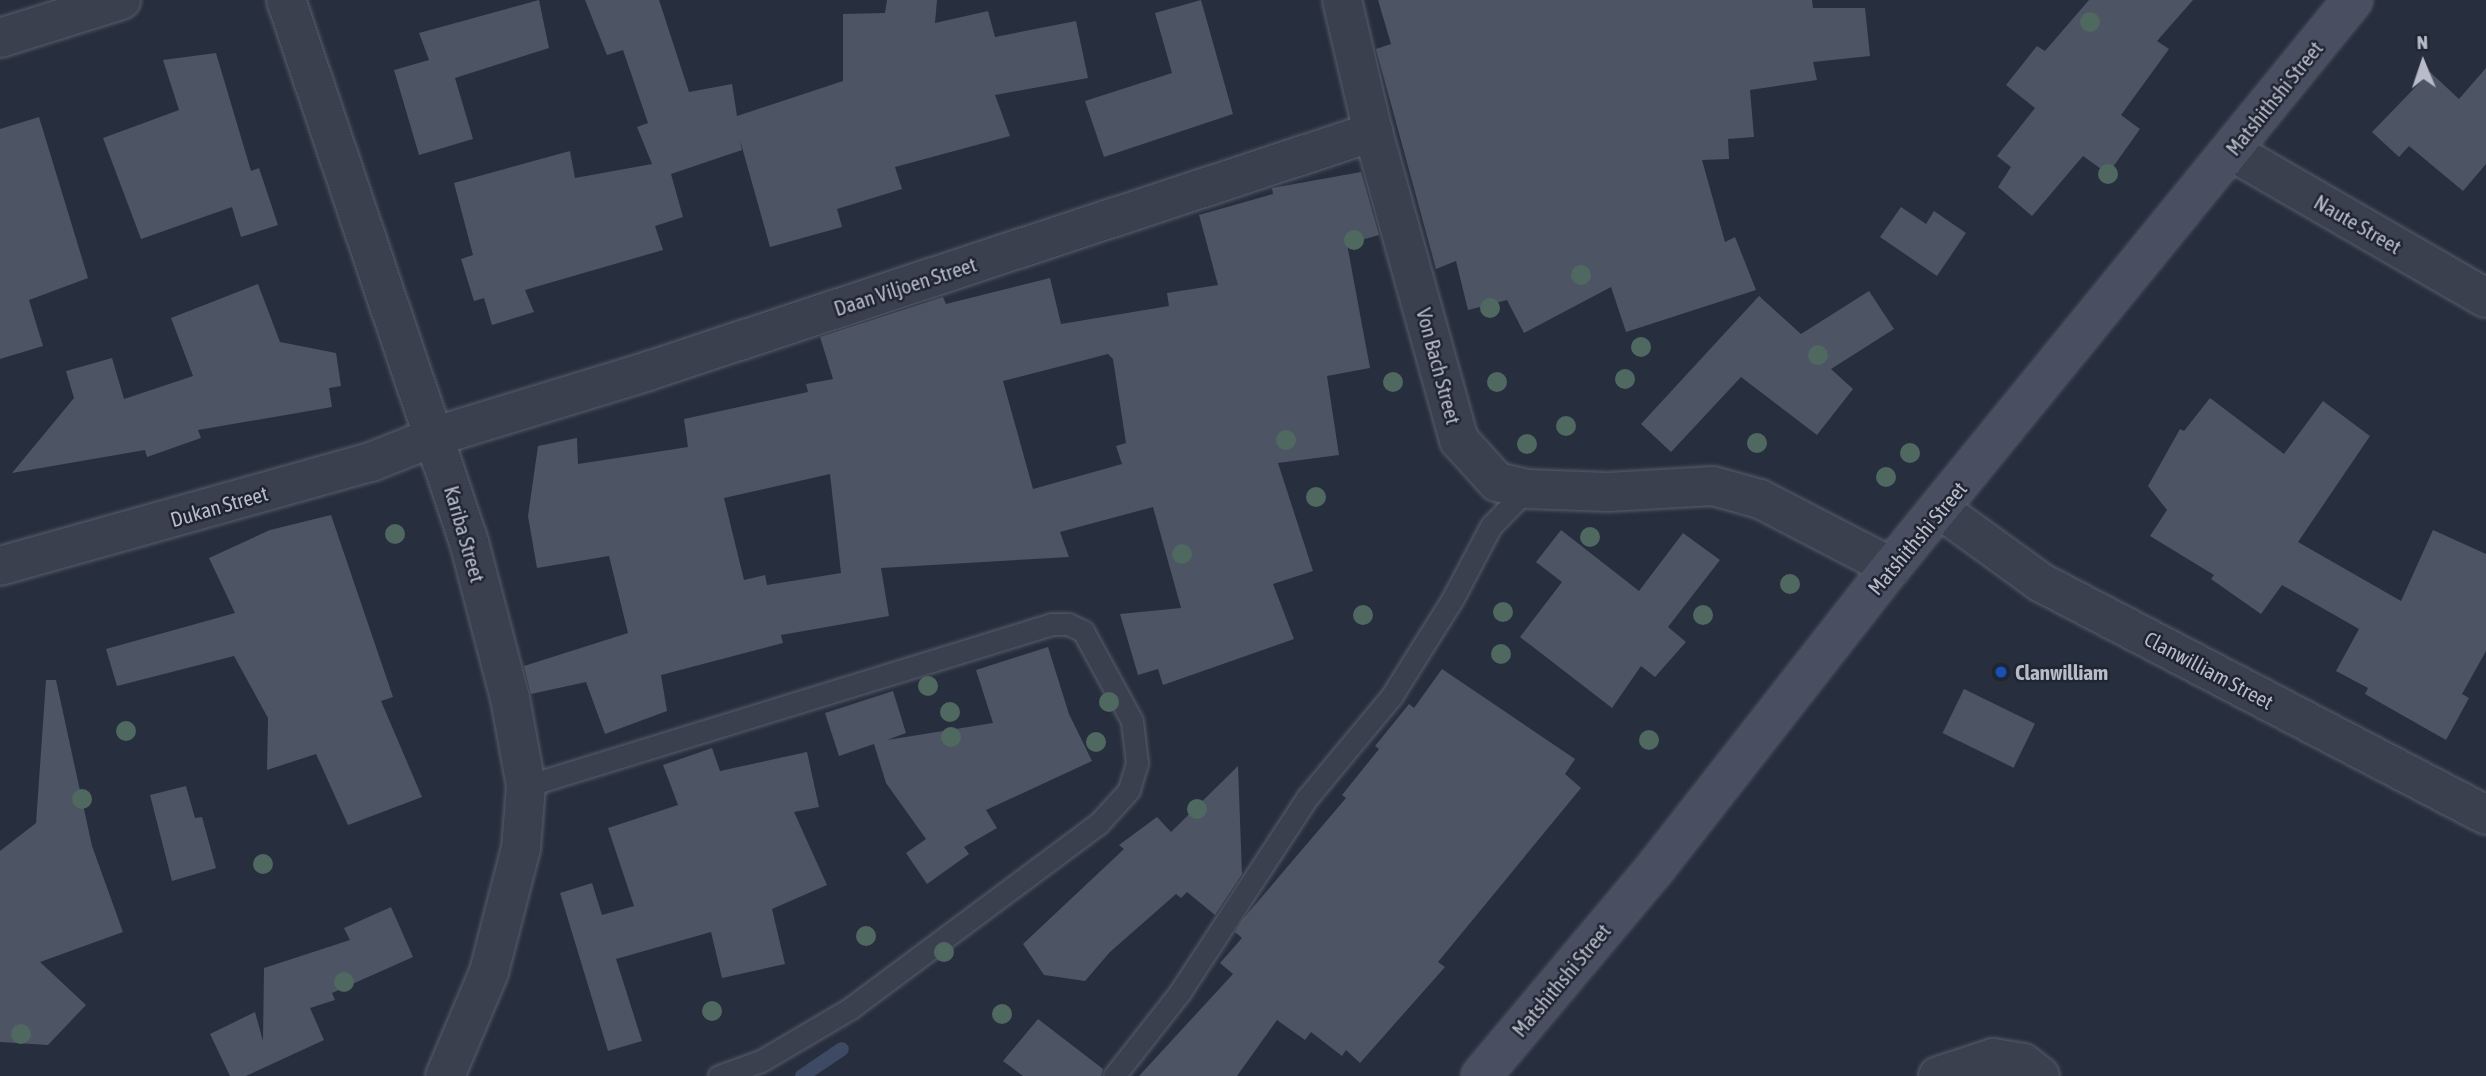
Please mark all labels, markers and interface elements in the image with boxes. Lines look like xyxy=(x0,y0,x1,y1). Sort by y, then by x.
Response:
north arrow xyxy=(2388,28,2458,98)
text: N xyxy=(2416,31,2428,53)
street label: Matshithshi Street xyxy=(2220,36,2328,160)
street label: Naute Street xyxy=(2310,189,2406,259)
street label: Daan Viljoen Street xyxy=(831,251,979,321)
street label: Von Bach Street xyxy=(1411,305,1467,427)
street label: Matshithshi Street xyxy=(1862,476,1972,600)
street label: Dukan Street xyxy=(167,480,271,532)
street label: Kariba Street xyxy=(439,483,491,585)
street label: Clanwilliam Street xyxy=(2140,626,2278,714)
place label: Clanwilliam xyxy=(2015,659,2108,685)
marker: Clanwilliam xyxy=(1993,664,2009,680)
street label: Matshithshi Street xyxy=(1506,918,1616,1042)

